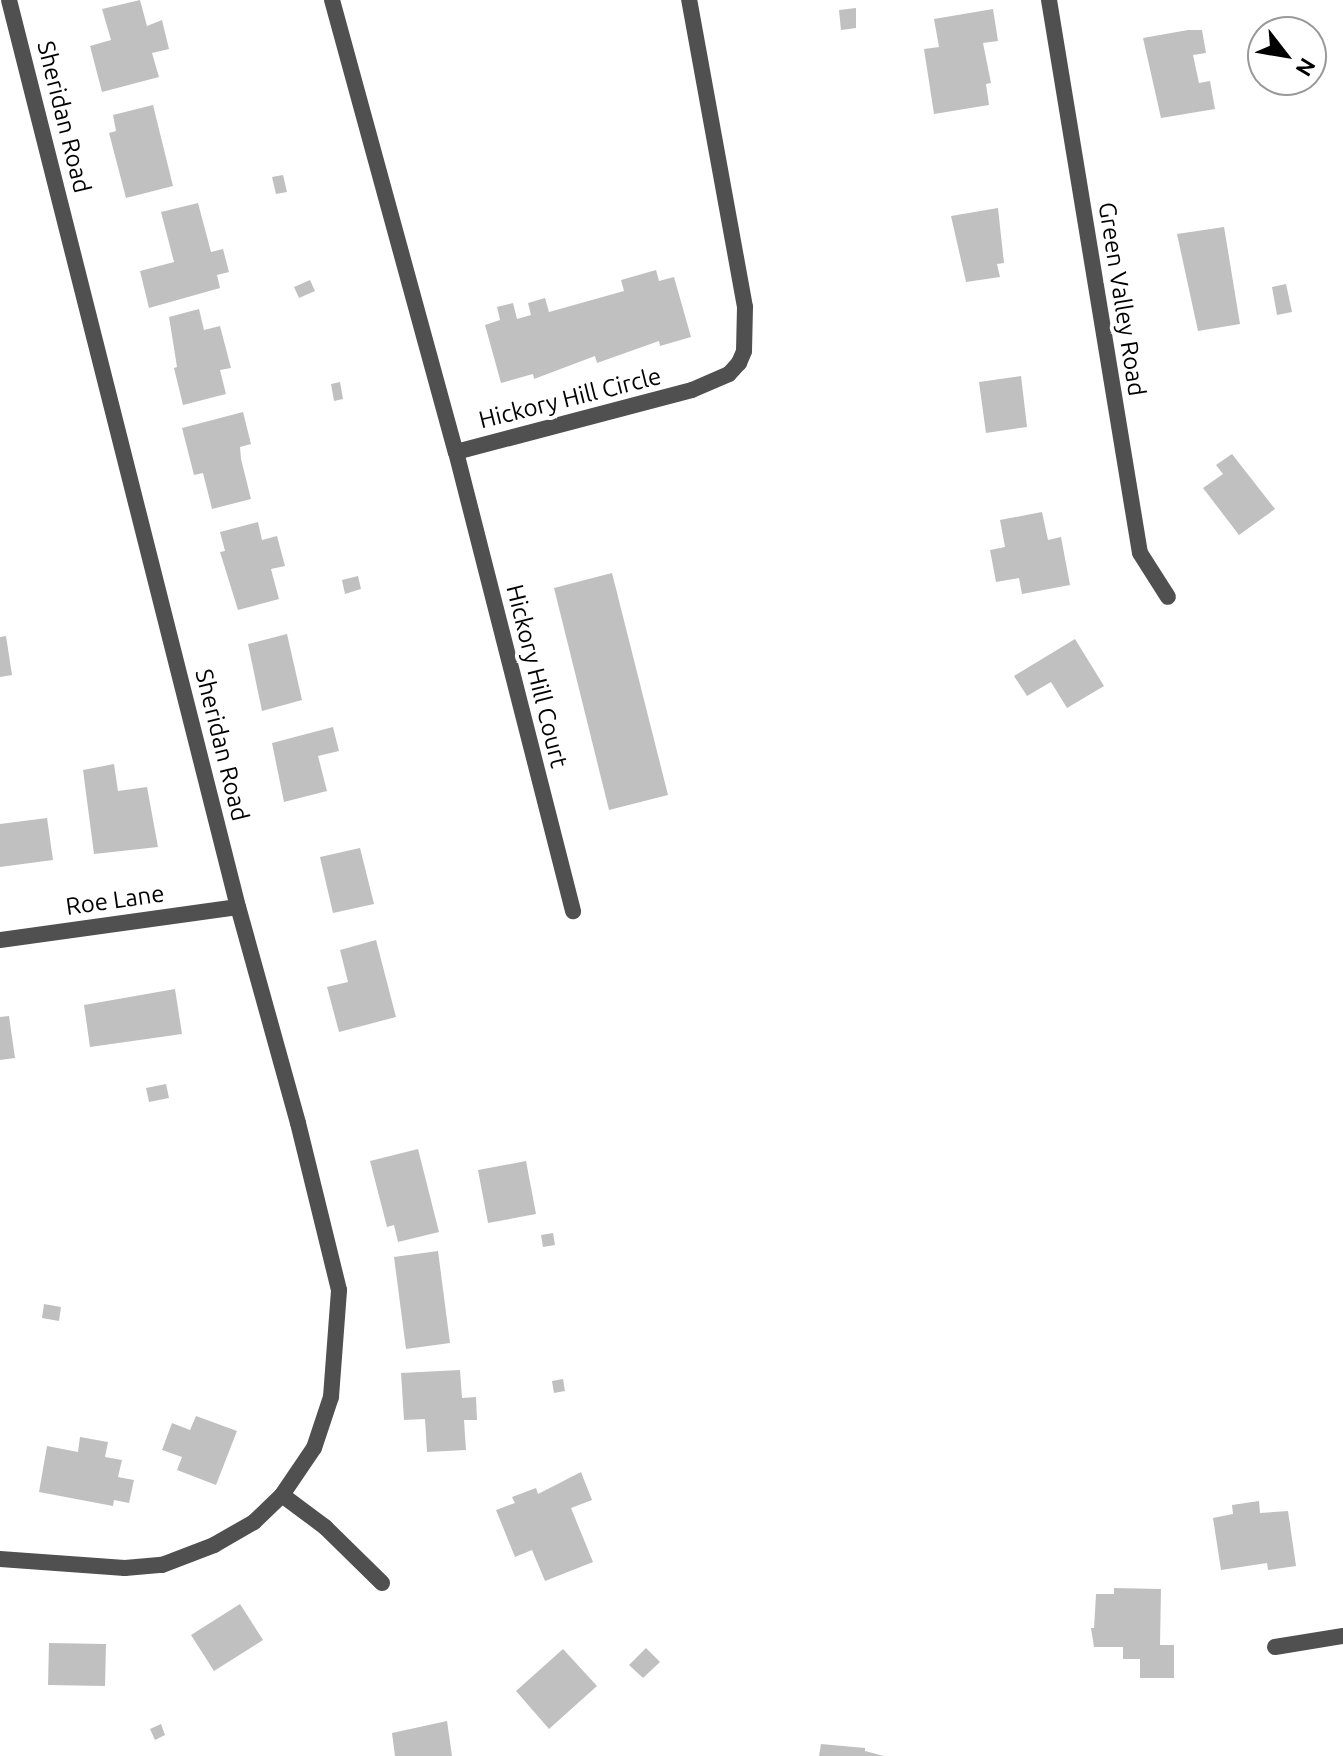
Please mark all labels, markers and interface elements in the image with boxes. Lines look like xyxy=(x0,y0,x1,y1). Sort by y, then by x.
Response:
north arrow xyxy=(1247,16,1327,96)
street label: Sheridan Road xyxy=(31,38,97,196)
text: N xyxy=(1291,54,1321,81)
street label: Green Valley Road xyxy=(1092,200,1152,398)
street label: Hickory Hill Circle xyxy=(476,361,664,435)
street label: Hickory Hill Court xyxy=(500,581,574,771)
street label: Sheridan Road xyxy=(189,666,255,824)
street label: Roe Lane xyxy=(64,879,166,921)

